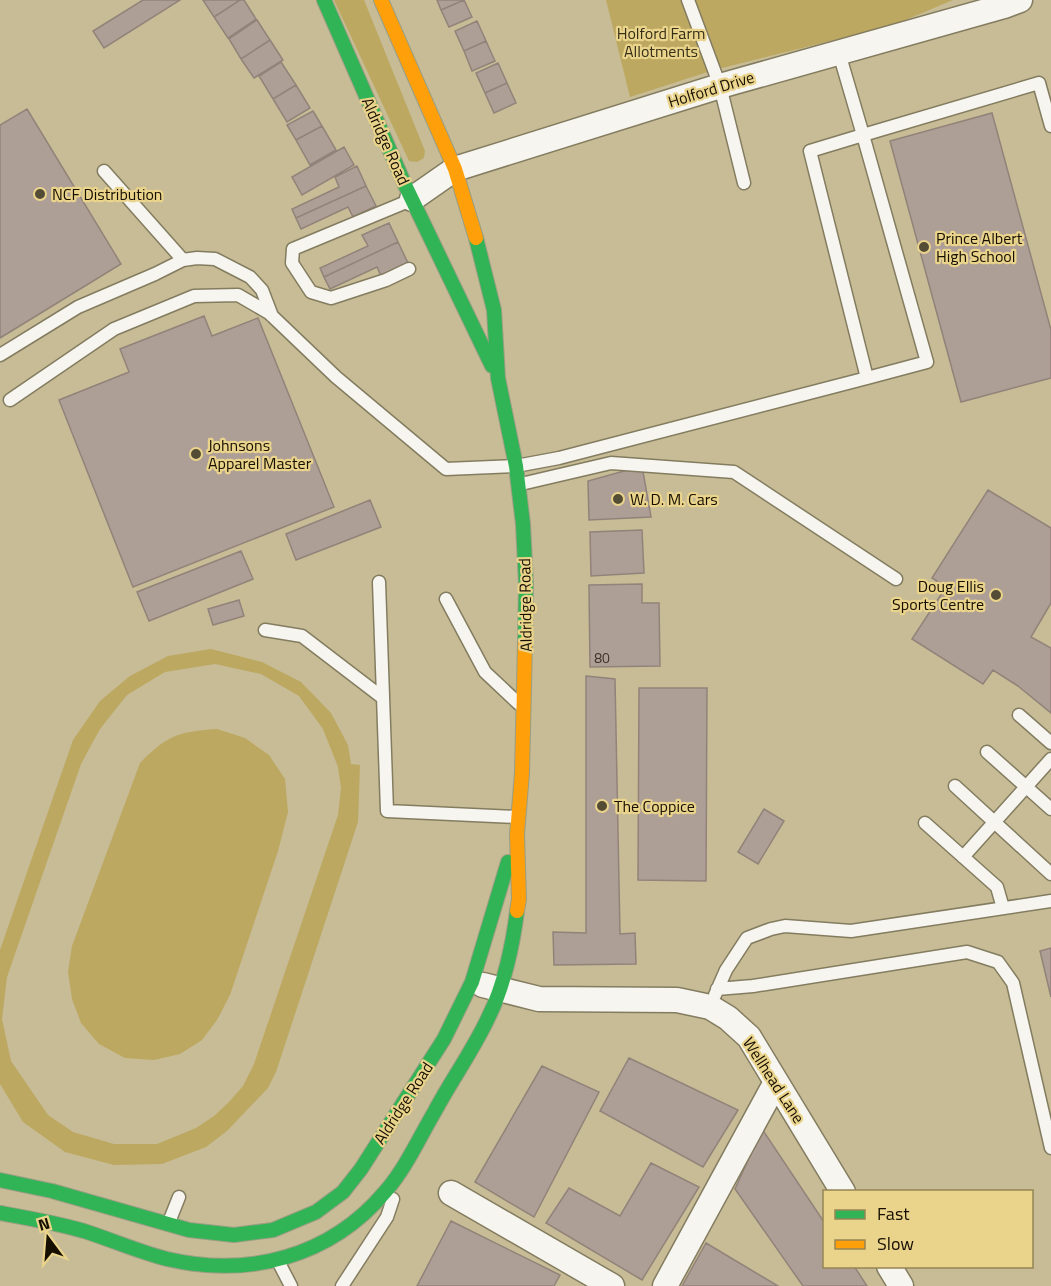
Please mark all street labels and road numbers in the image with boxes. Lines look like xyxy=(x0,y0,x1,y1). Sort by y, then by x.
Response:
street label: Holford Drive xyxy=(665,65,757,113)
street label: Aldridge Road xyxy=(356,93,416,189)
street label: Aldridge Road xyxy=(512,558,538,652)
street label: Wellhead Lane xyxy=(737,1032,811,1128)
street label: Aldridge Road xyxy=(367,1057,439,1149)

